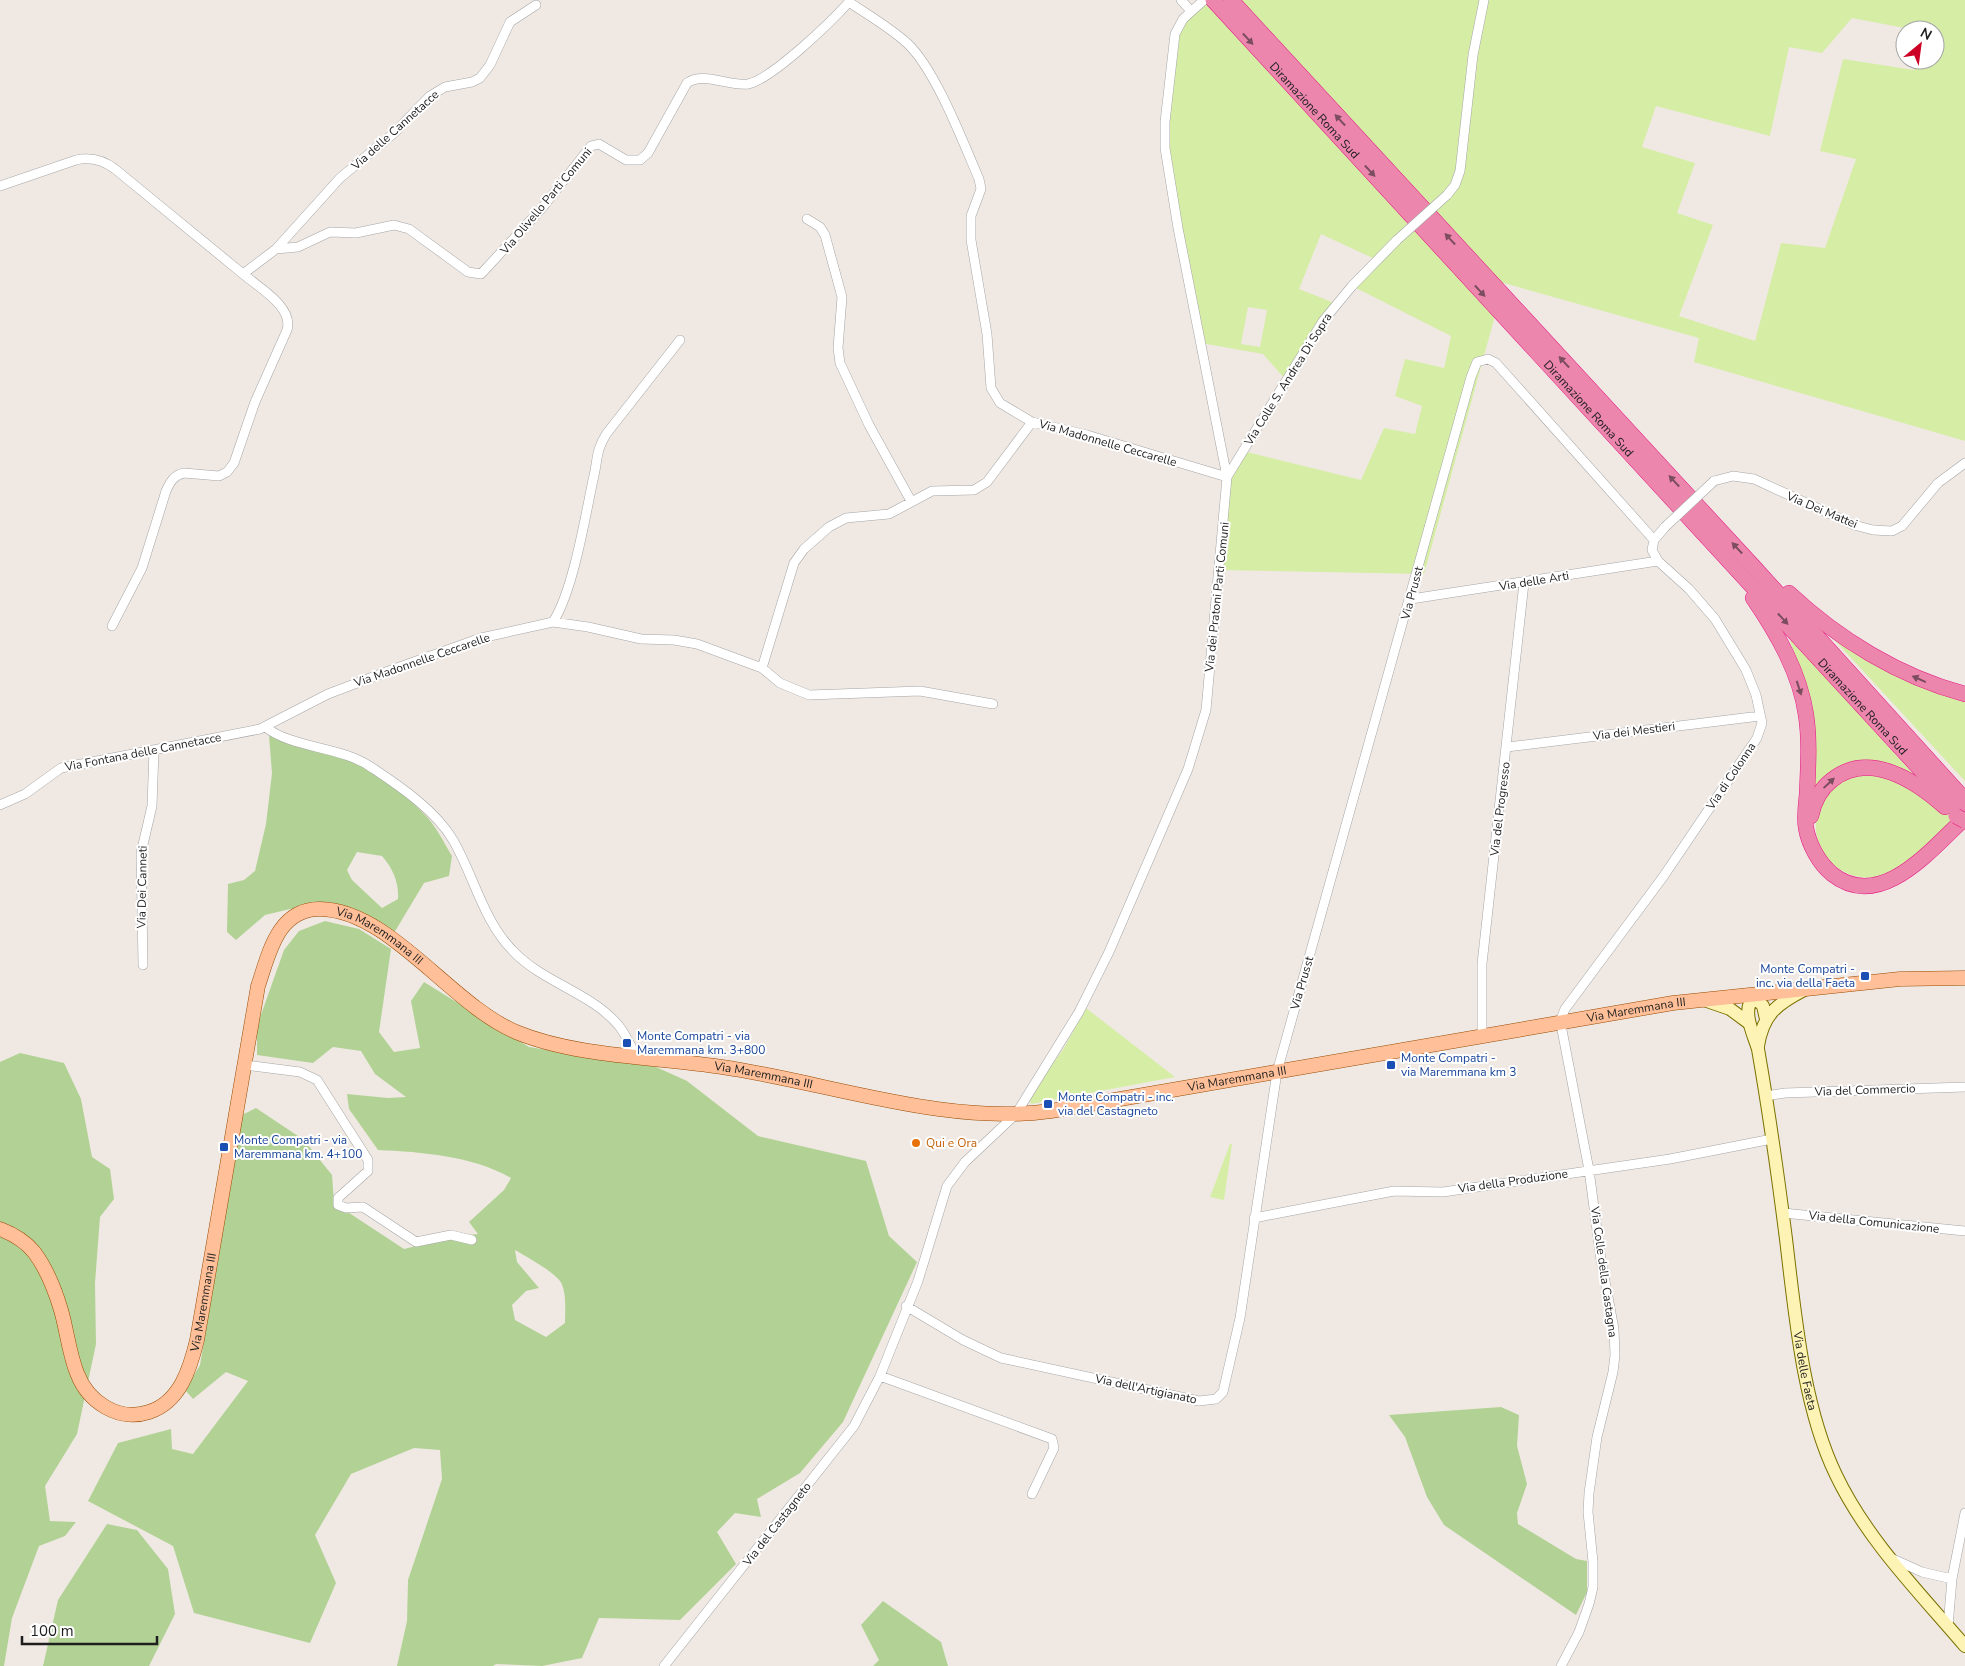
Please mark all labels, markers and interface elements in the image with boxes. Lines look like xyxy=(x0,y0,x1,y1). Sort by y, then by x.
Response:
north arrow xyxy=(1895,20,1945,70)
text: N xyxy=(1917,23,1935,45)
one-way arrow xyxy=(1243,32,1254,45)
street label: Diramazione Roma Sud xyxy=(1266,59,1363,162)
street label: Via delle Cannetacce xyxy=(347,86,442,174)
one-way arrow xyxy=(1335,113,1346,126)
street label: Via Olivello Parti Comuni xyxy=(496,144,595,258)
one-way arrow xyxy=(1364,165,1376,177)
one-way arrow xyxy=(1445,233,1456,246)
one-way arrow xyxy=(1474,285,1486,297)
street label: Via Colle S. Andrea Di Sopra xyxy=(1240,310,1335,449)
street label: Diramazione Roma Sud xyxy=(1540,357,1637,460)
one-way arrow xyxy=(1558,357,1570,369)
street label: Via Madonnelle Ceccarelle xyxy=(1036,415,1179,470)
one-way arrow xyxy=(1668,476,1680,488)
street label: Via Dei Mattei xyxy=(1783,487,1860,532)
street label: Via dei Pratoni Parti Comuni xyxy=(1201,521,1233,674)
one-way arrow xyxy=(1731,543,1743,555)
street label: Via Prusst xyxy=(1397,564,1427,622)
street label: Via delle Arti xyxy=(1497,568,1570,595)
one-way arrow xyxy=(1777,613,1789,625)
street label: Via Madonnelle Ceccarelle xyxy=(351,629,492,691)
street label: Diramazione Roma Sud xyxy=(1814,655,1911,758)
one-way arrow xyxy=(1912,674,1926,682)
one-way arrow xyxy=(1796,681,1804,696)
street label: Via dei Mestieri xyxy=(1591,718,1676,744)
street label: Via Fontana delle Cannetacce xyxy=(62,729,223,775)
street label: Via di Colonna xyxy=(1702,739,1759,814)
street label: Via del Progresso xyxy=(1486,761,1514,858)
one-way arrow xyxy=(1822,777,1834,789)
street label: Via Dei Canneti xyxy=(133,845,151,930)
street label: Via Maremmana III xyxy=(333,903,427,968)
street label: Via Prusst xyxy=(1286,954,1317,1012)
place label: Monte Compatri - inc. via della Faeta xyxy=(1756,961,1855,991)
marker: Monte Compatri - inc. via della Faeta xyxy=(1859,970,1871,982)
street label: Via Maremmana III xyxy=(1584,994,1686,1026)
place label: Monte Compatri - via Maremmana km. 3+800 xyxy=(637,1028,765,1058)
marker: Monte Compatri - via Maremmana km. 3+800 xyxy=(621,1037,633,1049)
place label: Monte Compatri - via Maremmana km 3 xyxy=(1401,1050,1516,1080)
street label: Via Maremmana III xyxy=(712,1058,814,1092)
marker: Monte Compatri - via Maremmana km 3 xyxy=(1385,1059,1397,1071)
street label: Via Maremmana III xyxy=(1185,1062,1288,1095)
street label: Via del Commercio xyxy=(1813,1080,1916,1100)
place label: Monte Compatri - inc. via del Castagneto xyxy=(1058,1089,1174,1119)
marker: Monte Compatri - inc. via del Castagneto xyxy=(1042,1098,1054,1110)
place label: Monte Compatri - via Maremmana km. 4+100 xyxy=(234,1132,362,1162)
place label: Qui e Ora xyxy=(926,1135,977,1151)
marker: Qui e Ora xyxy=(910,1137,922,1149)
marker: Monte Compatri - via Maremmana km. 4+100 xyxy=(218,1141,230,1153)
street label: Via della Produzione xyxy=(1456,1165,1569,1197)
street label: Via Colle della Castagna xyxy=(1587,1205,1621,1338)
street label: Via della Comunicazione xyxy=(1807,1207,1940,1237)
street label: Via Maremmana III xyxy=(186,1252,220,1354)
street label: Via delle Faeta xyxy=(1789,1329,1821,1412)
street label: Via dell'Artigianato xyxy=(1093,1370,1199,1408)
street label: Via del Castagneto xyxy=(739,1479,815,1570)
scale bar xyxy=(22,1614,158,1646)
text: 100 m xyxy=(30,1621,74,1641)

